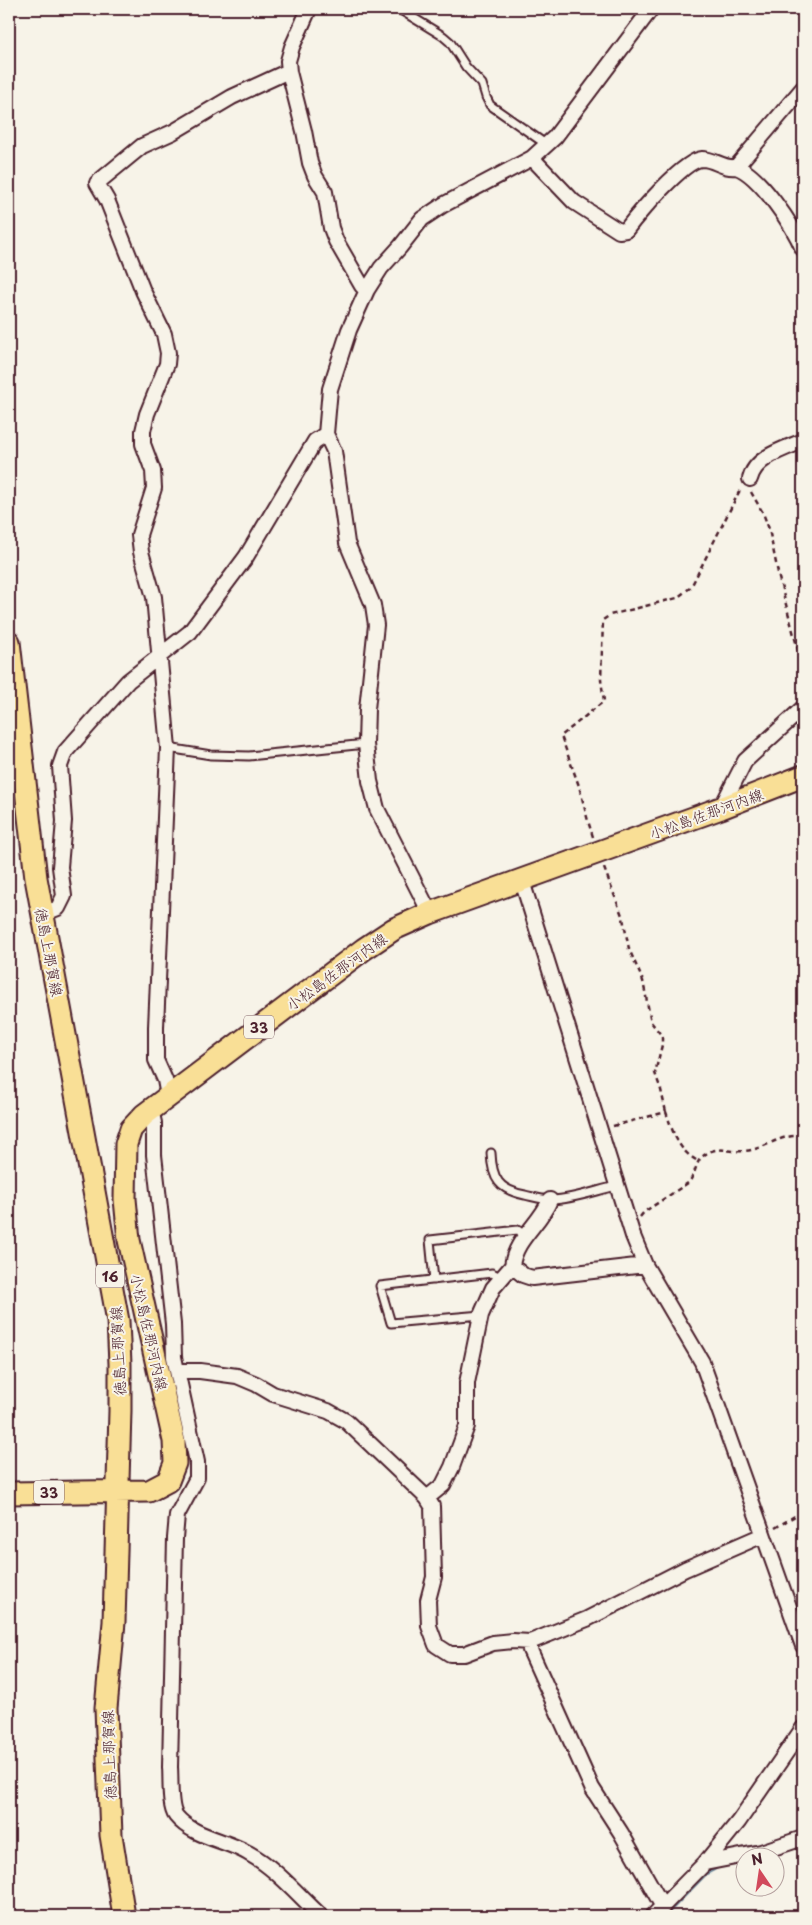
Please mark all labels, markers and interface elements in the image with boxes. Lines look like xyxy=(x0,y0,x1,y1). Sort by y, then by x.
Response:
street label: 小松島佐那河内線 xyxy=(646,782,766,844)
street label: 徳島上那賀線 xyxy=(30,906,70,998)
street label: 小松島佐那河内線 xyxy=(281,926,391,1016)
road number: 33 xyxy=(244,1016,274,1038)
road number: 16 xyxy=(96,1264,124,1288)
street label: 小松島佐那河内線 xyxy=(125,1271,175,1393)
street label: 徳島上那賀線 xyxy=(103,1305,131,1397)
road number: 33 xyxy=(34,1480,64,1504)
street label: 徳島上那賀線 xyxy=(95,1710,121,1800)
text: N xyxy=(749,1847,765,1870)
north arrow xyxy=(734,1848,784,1898)

